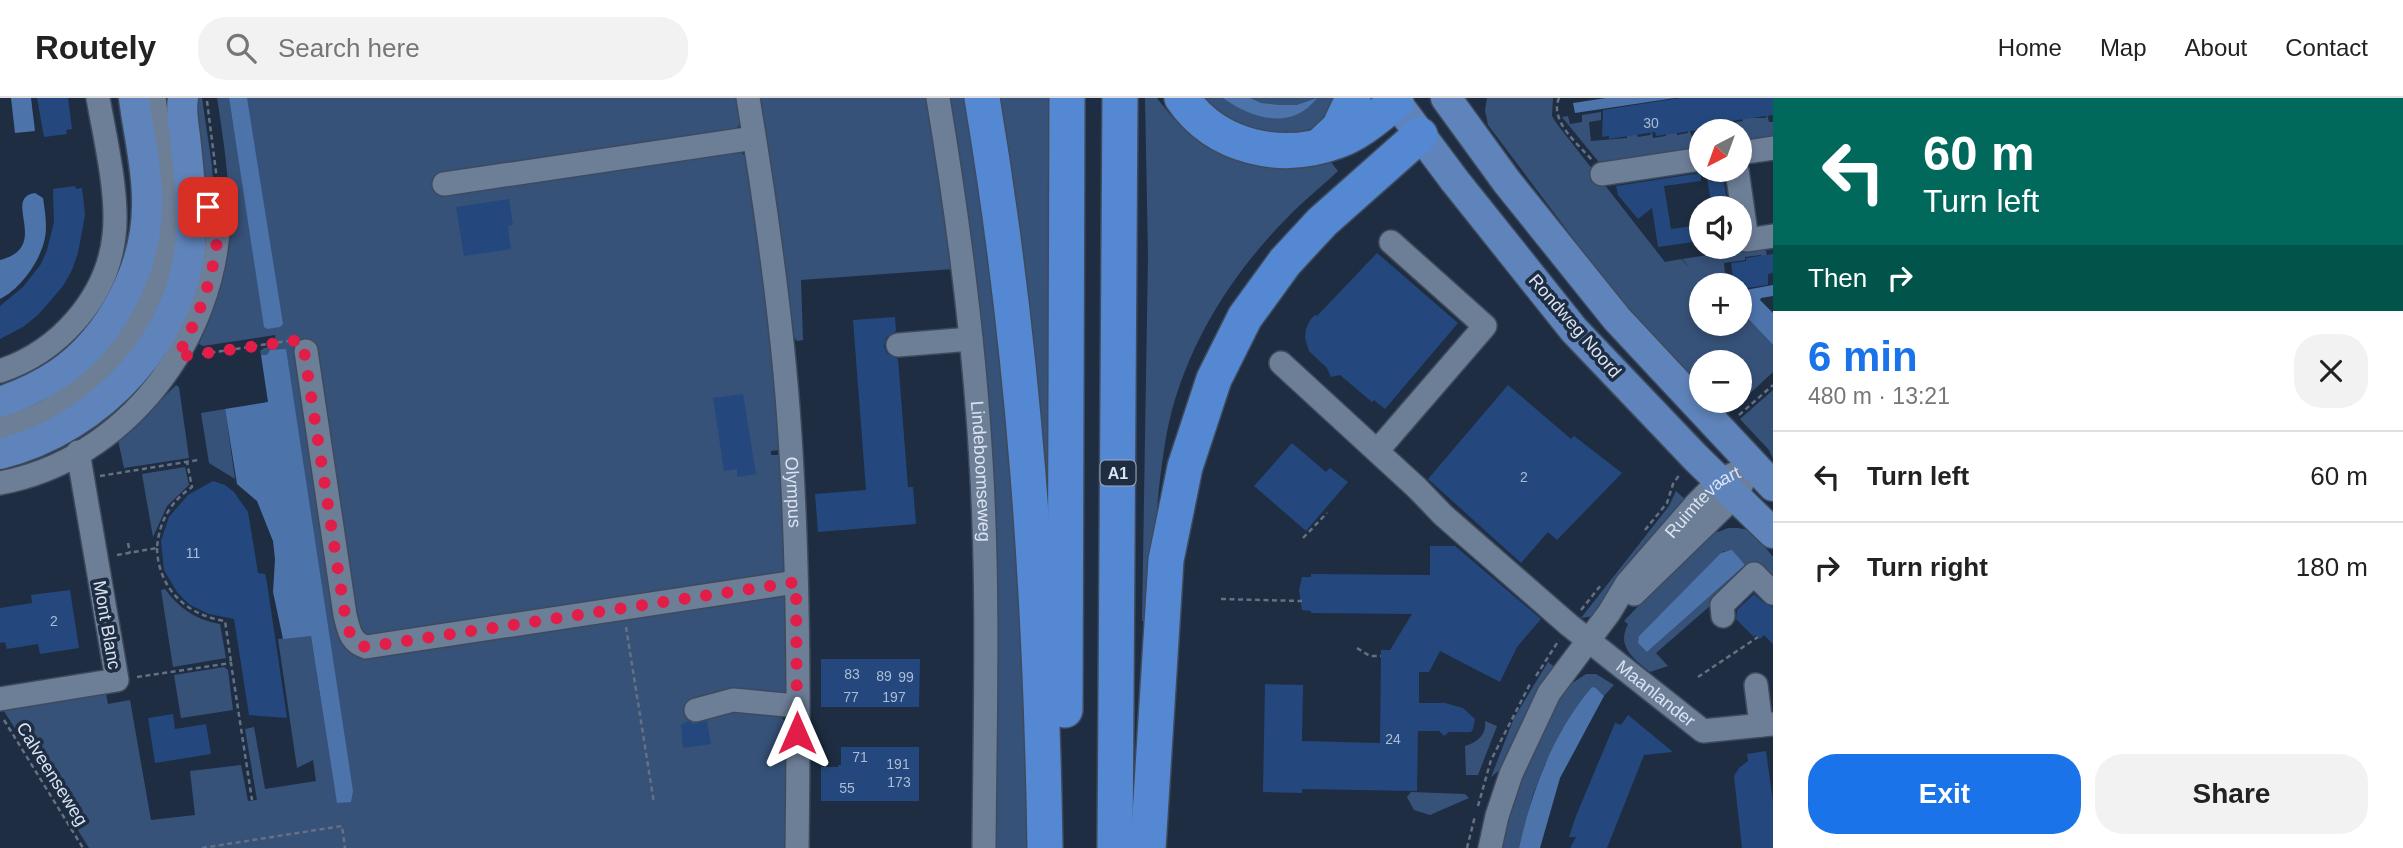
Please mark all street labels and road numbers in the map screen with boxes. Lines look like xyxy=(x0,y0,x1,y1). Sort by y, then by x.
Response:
street label: Rondweg Noord xyxy=(1525,270,1625,382)
street label: Lindeboomseweg xyxy=(967,400,995,542)
street label: Olympus xyxy=(781,456,805,528)
road number: A1 xyxy=(1100,460,1136,486)
street label: Ruimtevaart xyxy=(1661,462,1743,542)
street label: Mont Blanc xyxy=(89,579,125,671)
street label: Maanlander xyxy=(1612,656,1699,731)
street label: Calveenseweg xyxy=(12,719,92,829)

